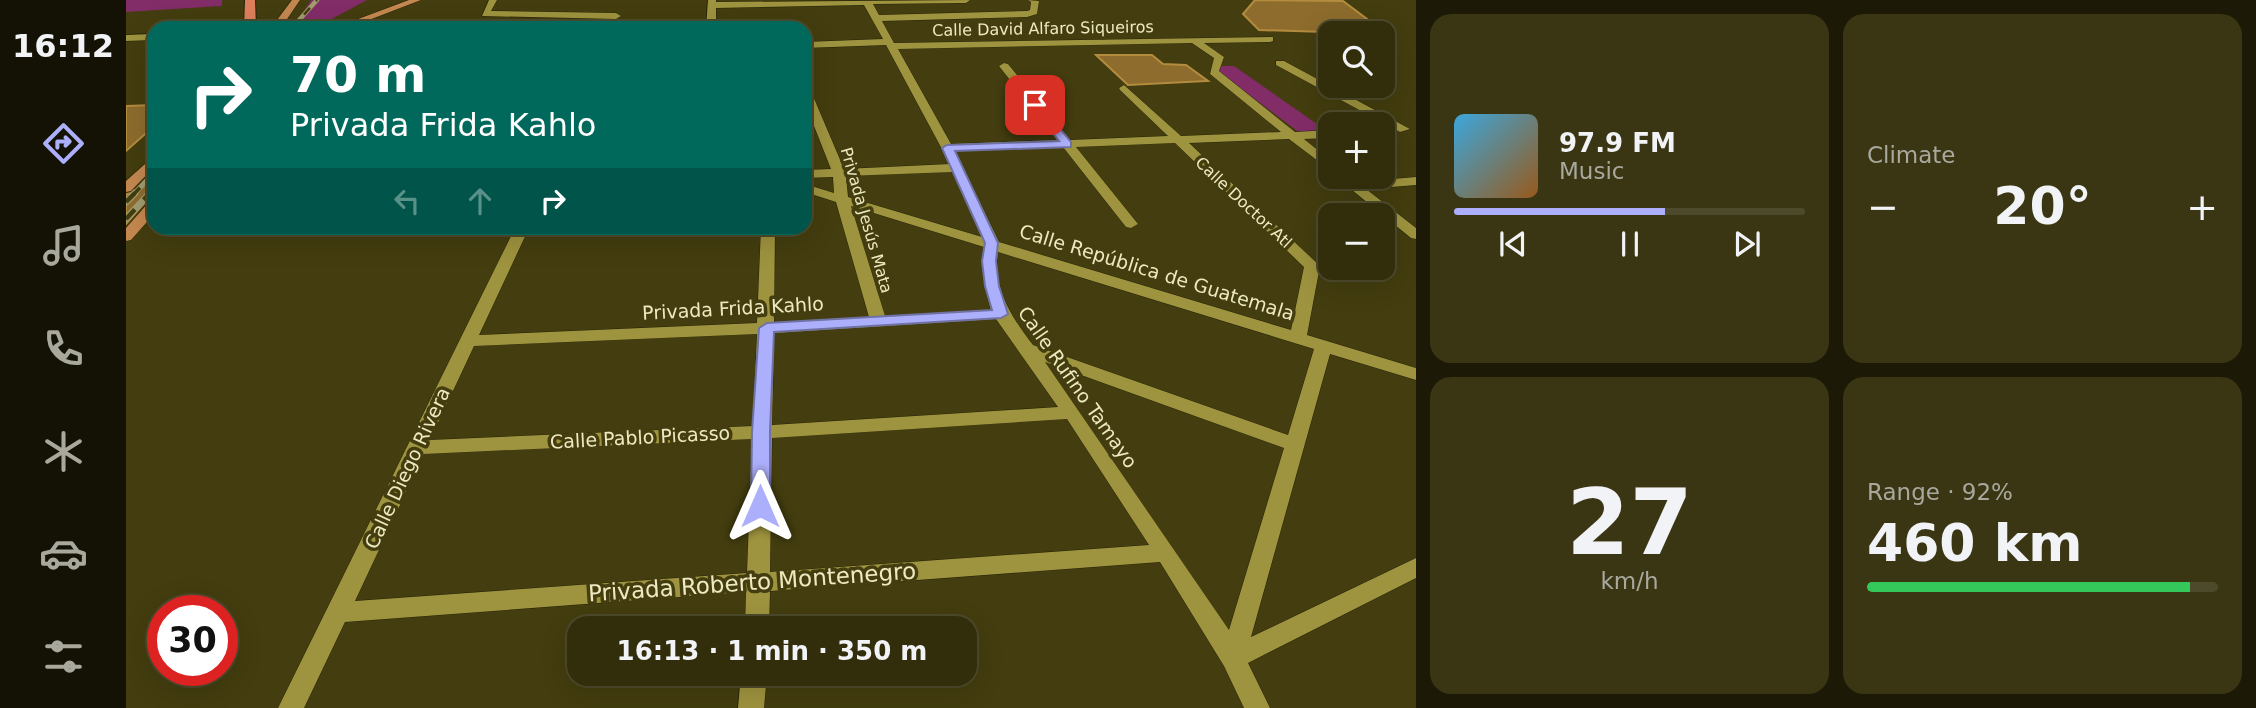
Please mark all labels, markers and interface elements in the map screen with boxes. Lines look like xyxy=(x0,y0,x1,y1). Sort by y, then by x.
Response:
street label: Calle David Alfaro Siqueiros xyxy=(932,17,1154,40)
map controls xyxy=(1318,21,1395,280)
button: search xyxy=(1318,21,1395,98)
text: 16:12 xyxy=(12,27,114,65)
text: 70 m xyxy=(290,47,426,104)
icon: right xyxy=(175,49,266,140)
pin xyxy=(1005,75,1065,135)
icon: arrive xyxy=(1016,86,1054,124)
text: Privada Frida Kahlo xyxy=(290,106,596,144)
button: + xyxy=(1318,112,1395,189)
icon: directions xyxy=(39,119,88,168)
text: 97.9 FM xyxy=(1559,128,1676,158)
text: Climate xyxy=(1867,142,1956,168)
street label: Privada Jesús Mata xyxy=(837,145,896,295)
street label: Calle Doctor Atl xyxy=(1192,153,1296,252)
text: Music xyxy=(1559,158,1624,184)
text: 20° xyxy=(1993,176,2092,236)
icon: left xyxy=(388,182,426,220)
icon: ahead xyxy=(461,182,499,220)
icon: right xyxy=(534,182,572,220)
text: − xyxy=(1867,185,1899,229)
text: + xyxy=(2186,185,2218,229)
button: − xyxy=(1318,203,1395,280)
street label: Calle República de Guatemala xyxy=(1017,220,1297,324)
icon: music xyxy=(39,221,88,270)
icon: previous xyxy=(1494,225,1532,263)
icon: pause xyxy=(1611,225,1649,263)
icon: next xyxy=(1728,225,1766,263)
street label: Privada Frida Kahlo xyxy=(642,292,824,324)
street label: Calle Rufino Tamayo xyxy=(1014,302,1142,472)
icon: phone xyxy=(39,324,88,373)
street label: Calle Diego Rivera xyxy=(360,384,454,552)
street label: Calle Pablo Picasso xyxy=(549,421,731,453)
icon: climate xyxy=(39,427,88,476)
position arrow xyxy=(723,469,797,543)
text: 27 xyxy=(1566,470,1693,575)
text: Range · 92% xyxy=(1867,479,2013,505)
text: 460 km xyxy=(1867,513,2082,573)
icon: car xyxy=(39,529,88,578)
street label: Privada Roberto Montenegro xyxy=(587,558,917,606)
text: km/h xyxy=(1600,568,1659,594)
speed limit sign: 30 xyxy=(147,595,238,686)
icon: filters xyxy=(39,632,88,681)
text: 16:13 · 1 min · 350 m xyxy=(617,636,927,666)

